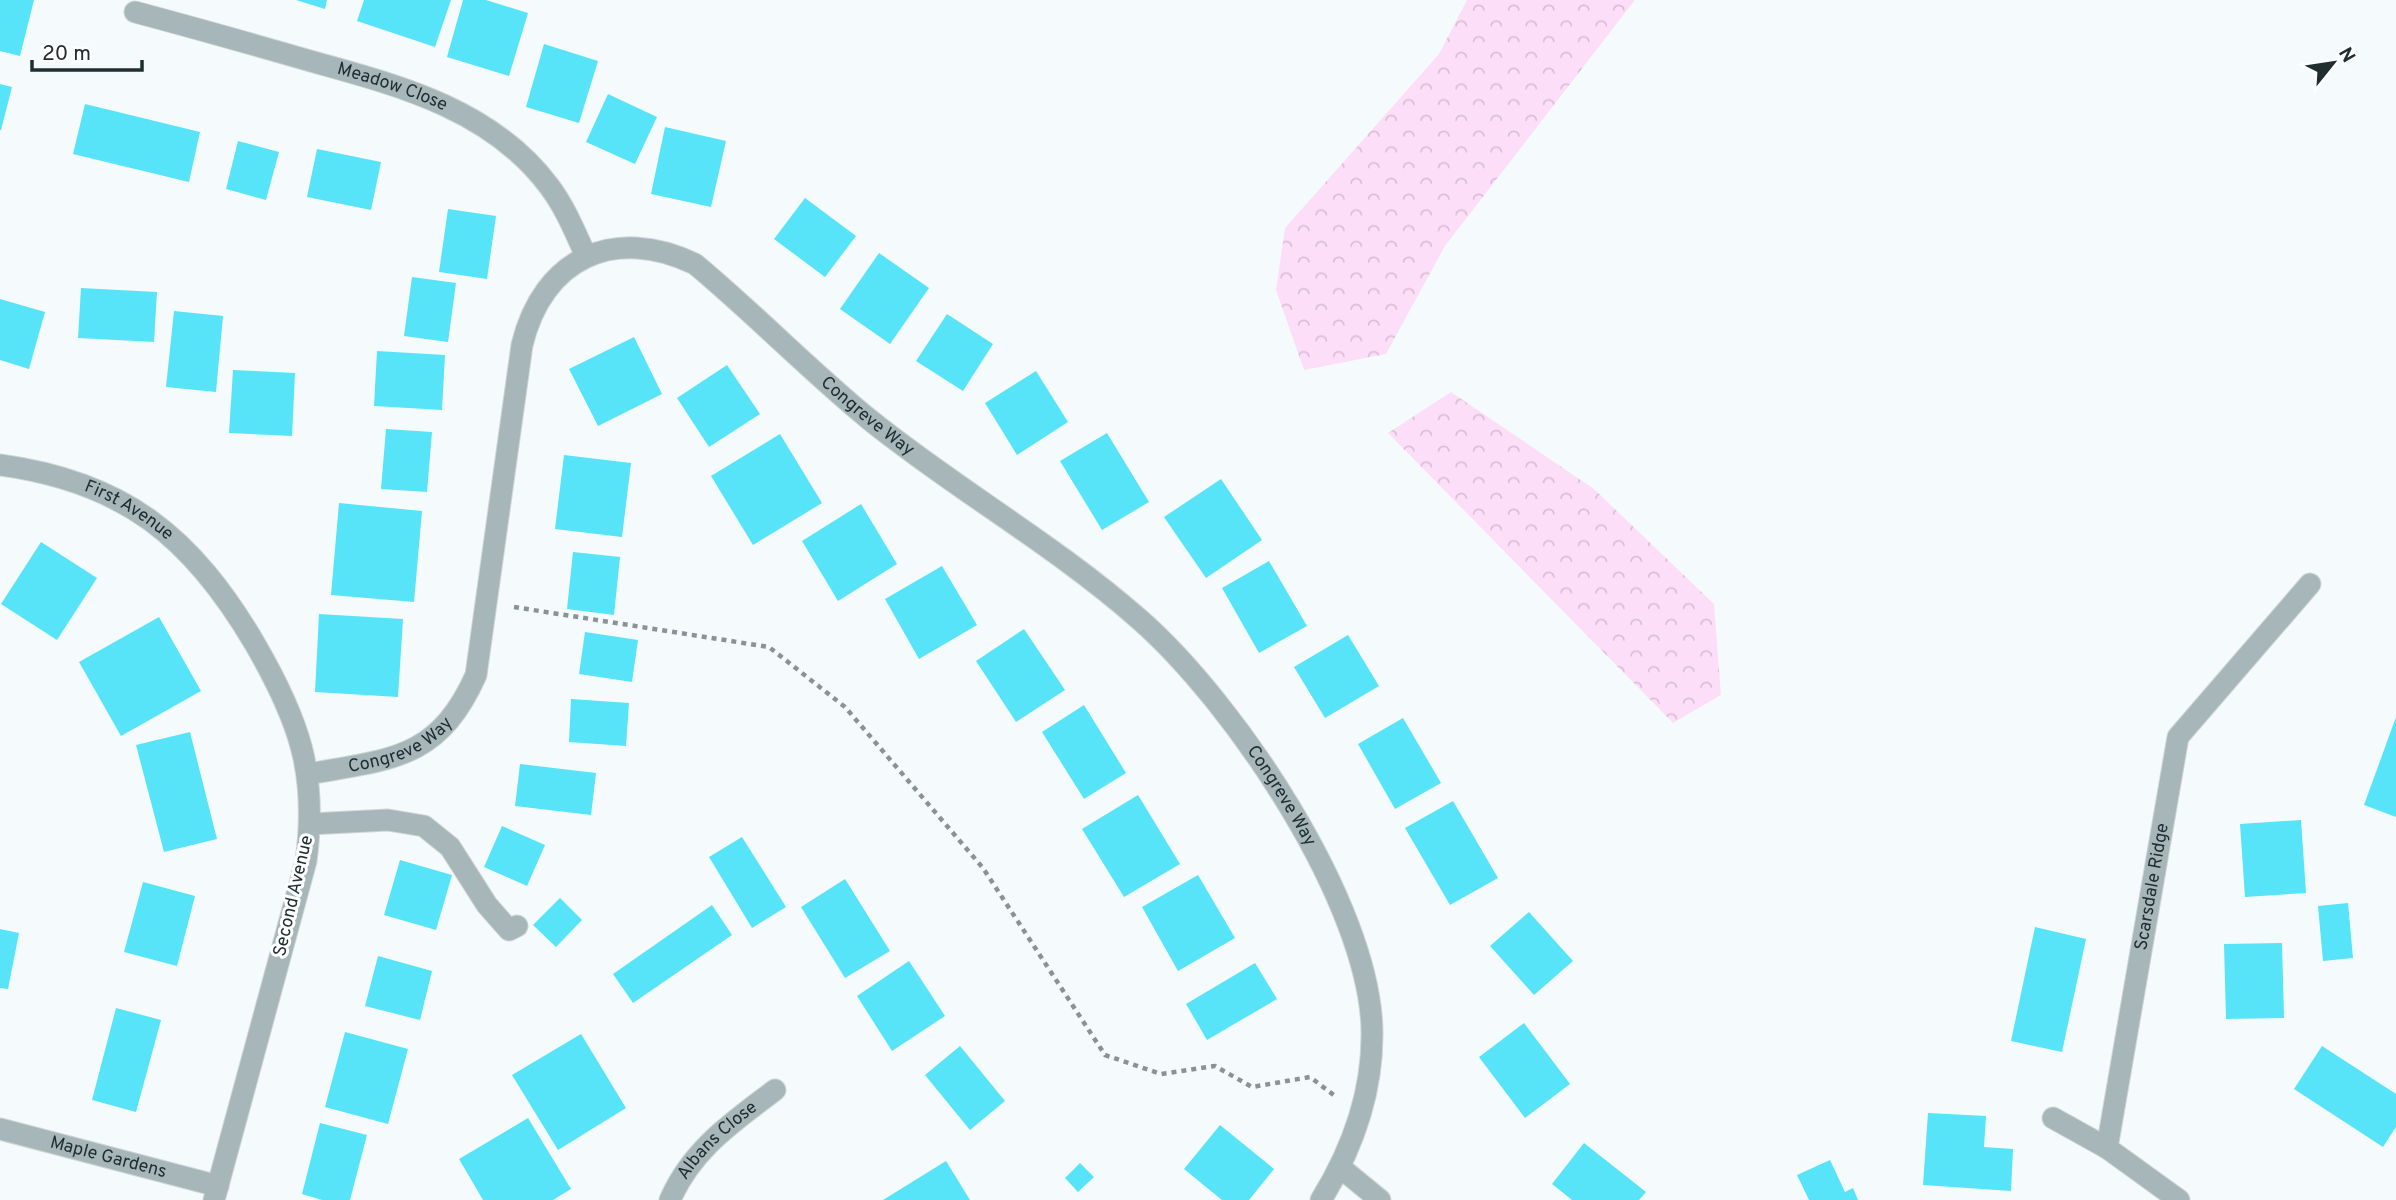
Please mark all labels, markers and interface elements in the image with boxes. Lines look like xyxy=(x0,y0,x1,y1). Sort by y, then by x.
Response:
scale bar xyxy=(32,28,142,72)
north arrow xyxy=(2298,28,2368,98)
text: 20 m xyxy=(42,41,91,68)
text: N xyxy=(2332,44,2360,67)
street label: Meadow Close xyxy=(335,57,451,117)
street label: Congreve Way xyxy=(816,371,919,462)
street label: First Avenue xyxy=(81,475,178,546)
street label: Congreve Way xyxy=(346,712,458,778)
street label: Congreve Way xyxy=(1241,741,1321,850)
street label: Scarsdale Ridge xyxy=(2130,821,2174,952)
street label: Second Avenue xyxy=(269,833,319,959)
street label: Albans Close xyxy=(672,1096,762,1184)
street label: Maple Gardens xyxy=(48,1131,169,1184)

